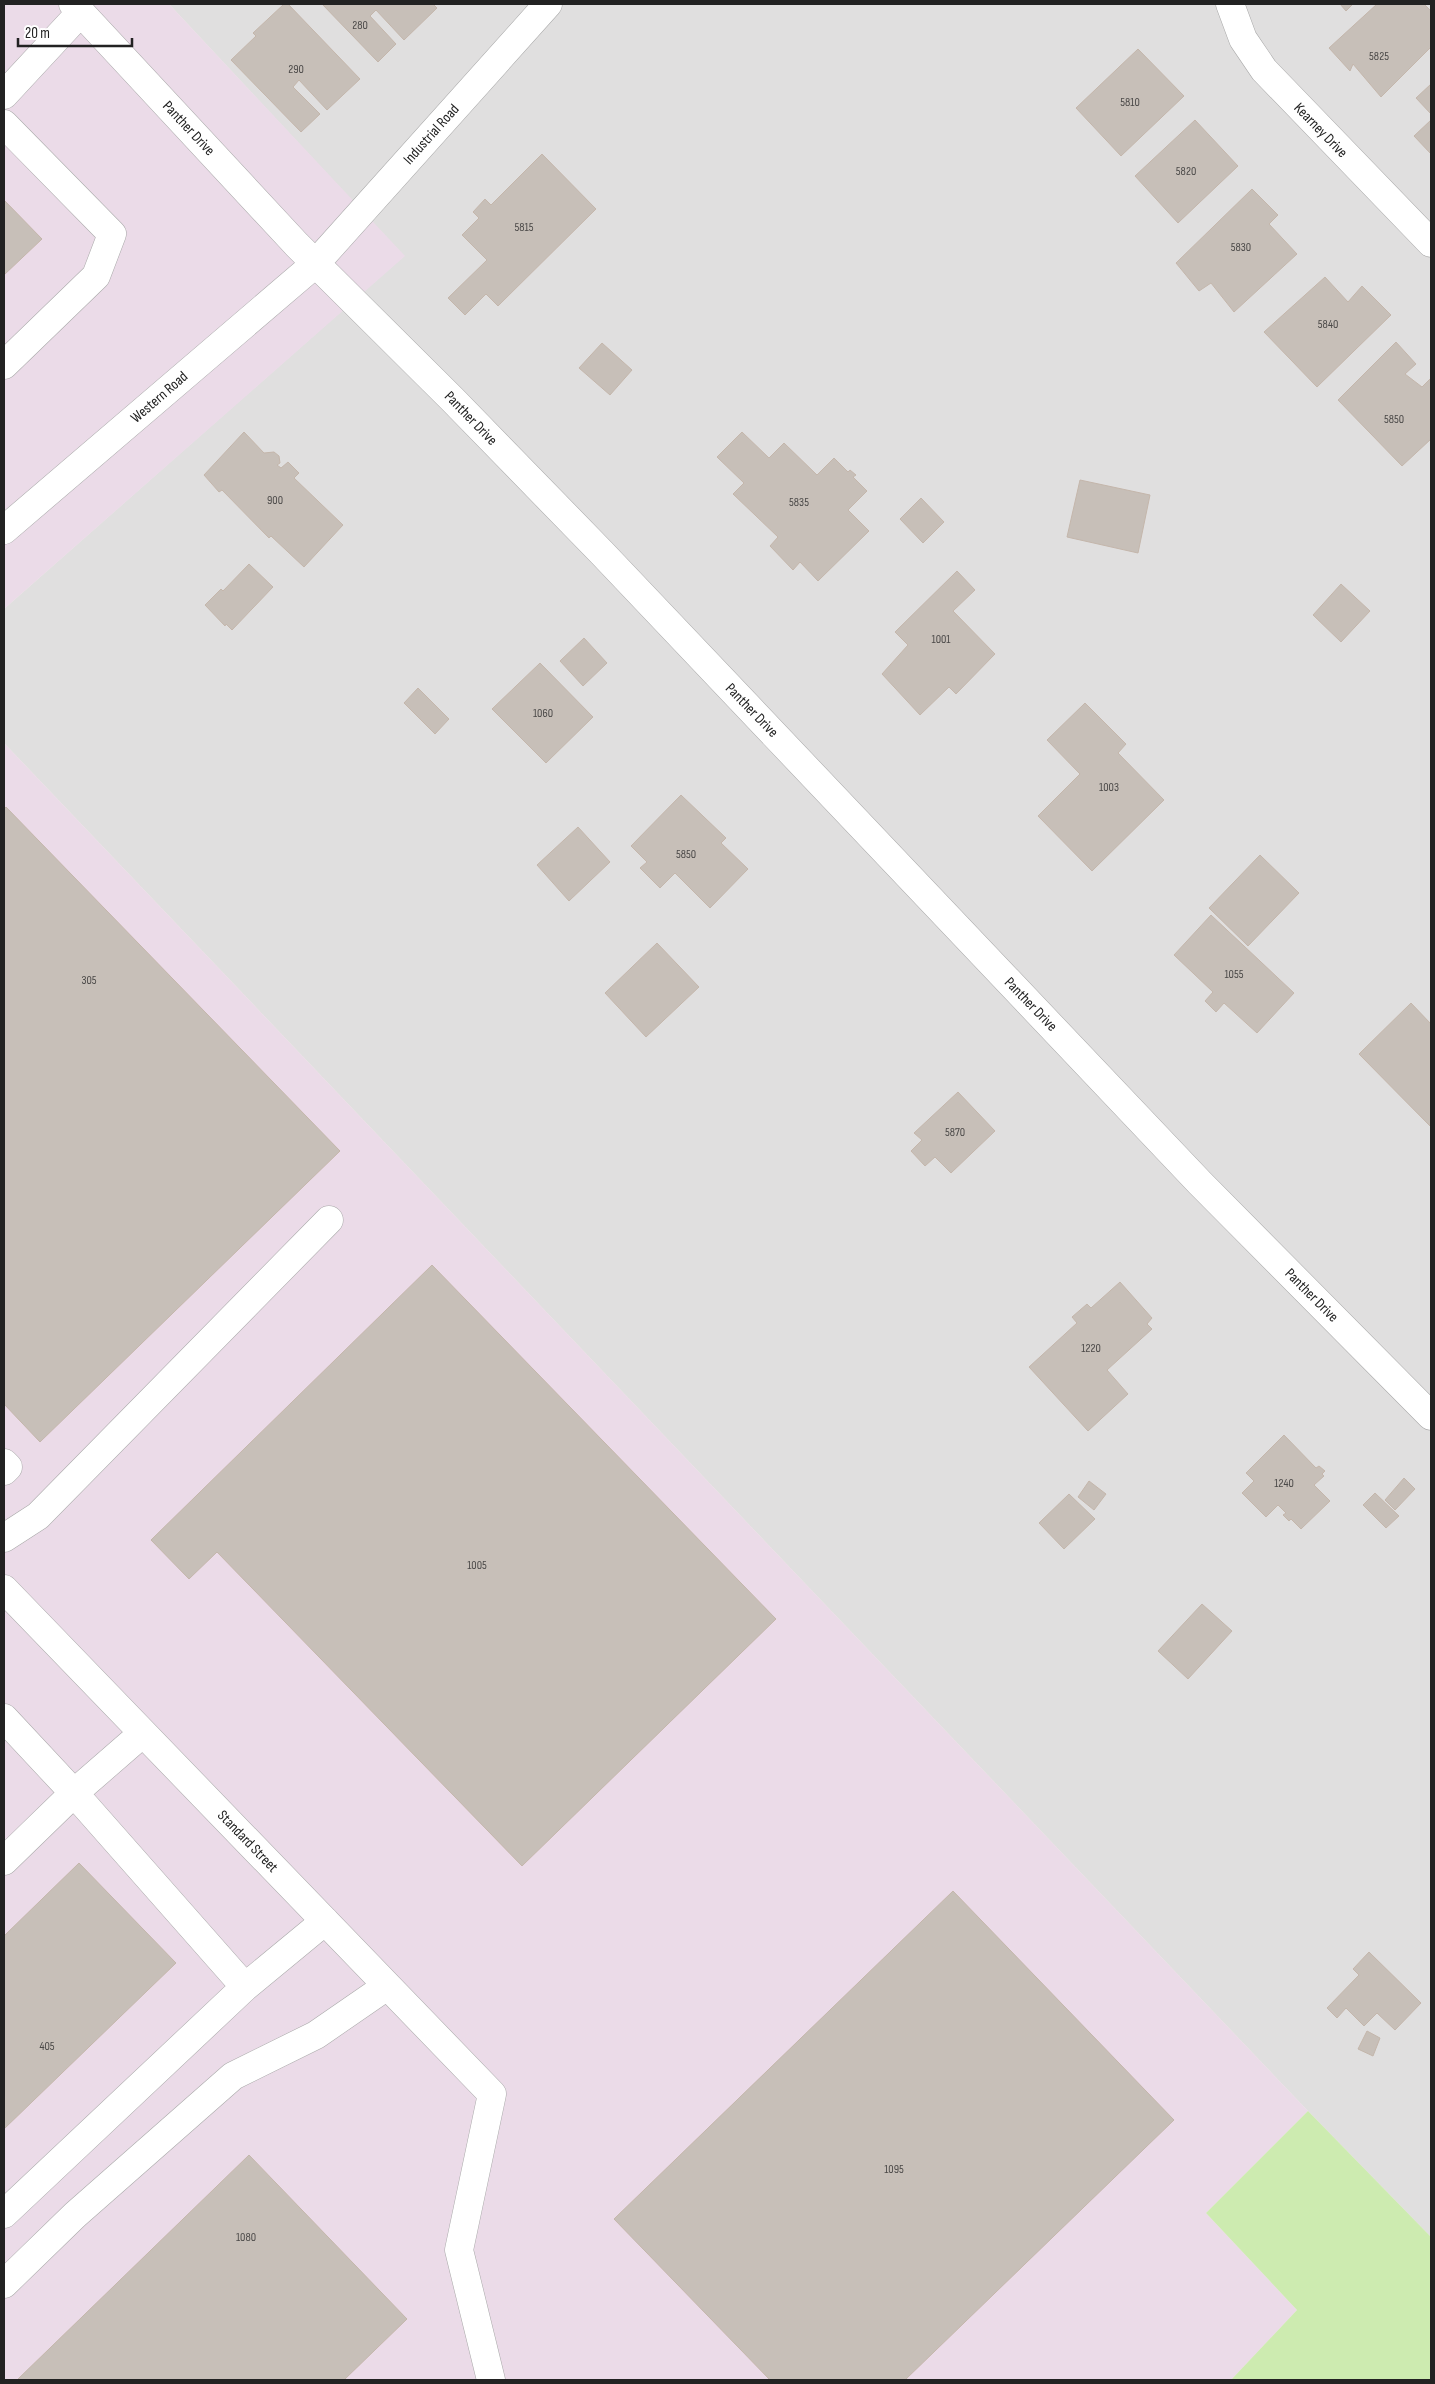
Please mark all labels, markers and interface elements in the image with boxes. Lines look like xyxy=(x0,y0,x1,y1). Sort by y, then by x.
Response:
scale bar xyxy=(18,15,131,47)
house number: 280 xyxy=(352,18,368,33)
text: 20 m xyxy=(25,24,50,43)
house number: 5825 xyxy=(1369,49,1389,64)
house number: 290 xyxy=(288,62,304,77)
house number: 5810 xyxy=(1120,95,1140,110)
street label: Panther Drive xyxy=(158,97,219,160)
street label: Kearney Drive xyxy=(1290,99,1352,162)
street label: Industrial Road xyxy=(399,100,464,169)
house number: 5820 xyxy=(1176,164,1196,179)
house number: 5815 xyxy=(514,220,534,235)
house number: 5830 xyxy=(1231,240,1251,255)
house number: 5840 xyxy=(1318,317,1338,332)
street label: Western Road xyxy=(127,367,192,427)
street label: Panther Drive xyxy=(440,387,501,450)
house number: 5850 xyxy=(1384,412,1404,427)
house number: 900 xyxy=(267,493,283,508)
house number: 5835 xyxy=(789,495,809,510)
house number: 1001 xyxy=(931,632,951,647)
street label: Panther Drive xyxy=(721,679,782,742)
house number: 1060 xyxy=(533,706,553,721)
house number: 1003 xyxy=(1099,780,1119,795)
house number: 5850 xyxy=(676,847,696,862)
house number: 1055 xyxy=(1224,967,1244,982)
house number: 305 xyxy=(81,973,97,988)
street label: Panther Drive xyxy=(1000,973,1061,1036)
house number: 5870 xyxy=(945,1125,965,1140)
street label: Panther Drive xyxy=(1281,1264,1343,1326)
house number: 1220 xyxy=(1081,1341,1101,1356)
house number: 1240 xyxy=(1274,1476,1294,1491)
house number: 1005 xyxy=(467,1558,487,1573)
street label: Standard Street xyxy=(213,1806,282,1877)
house number: 405 xyxy=(39,2039,55,2054)
house number: 1095 xyxy=(884,2162,904,2177)
house number: 1080 xyxy=(236,2230,256,2245)

